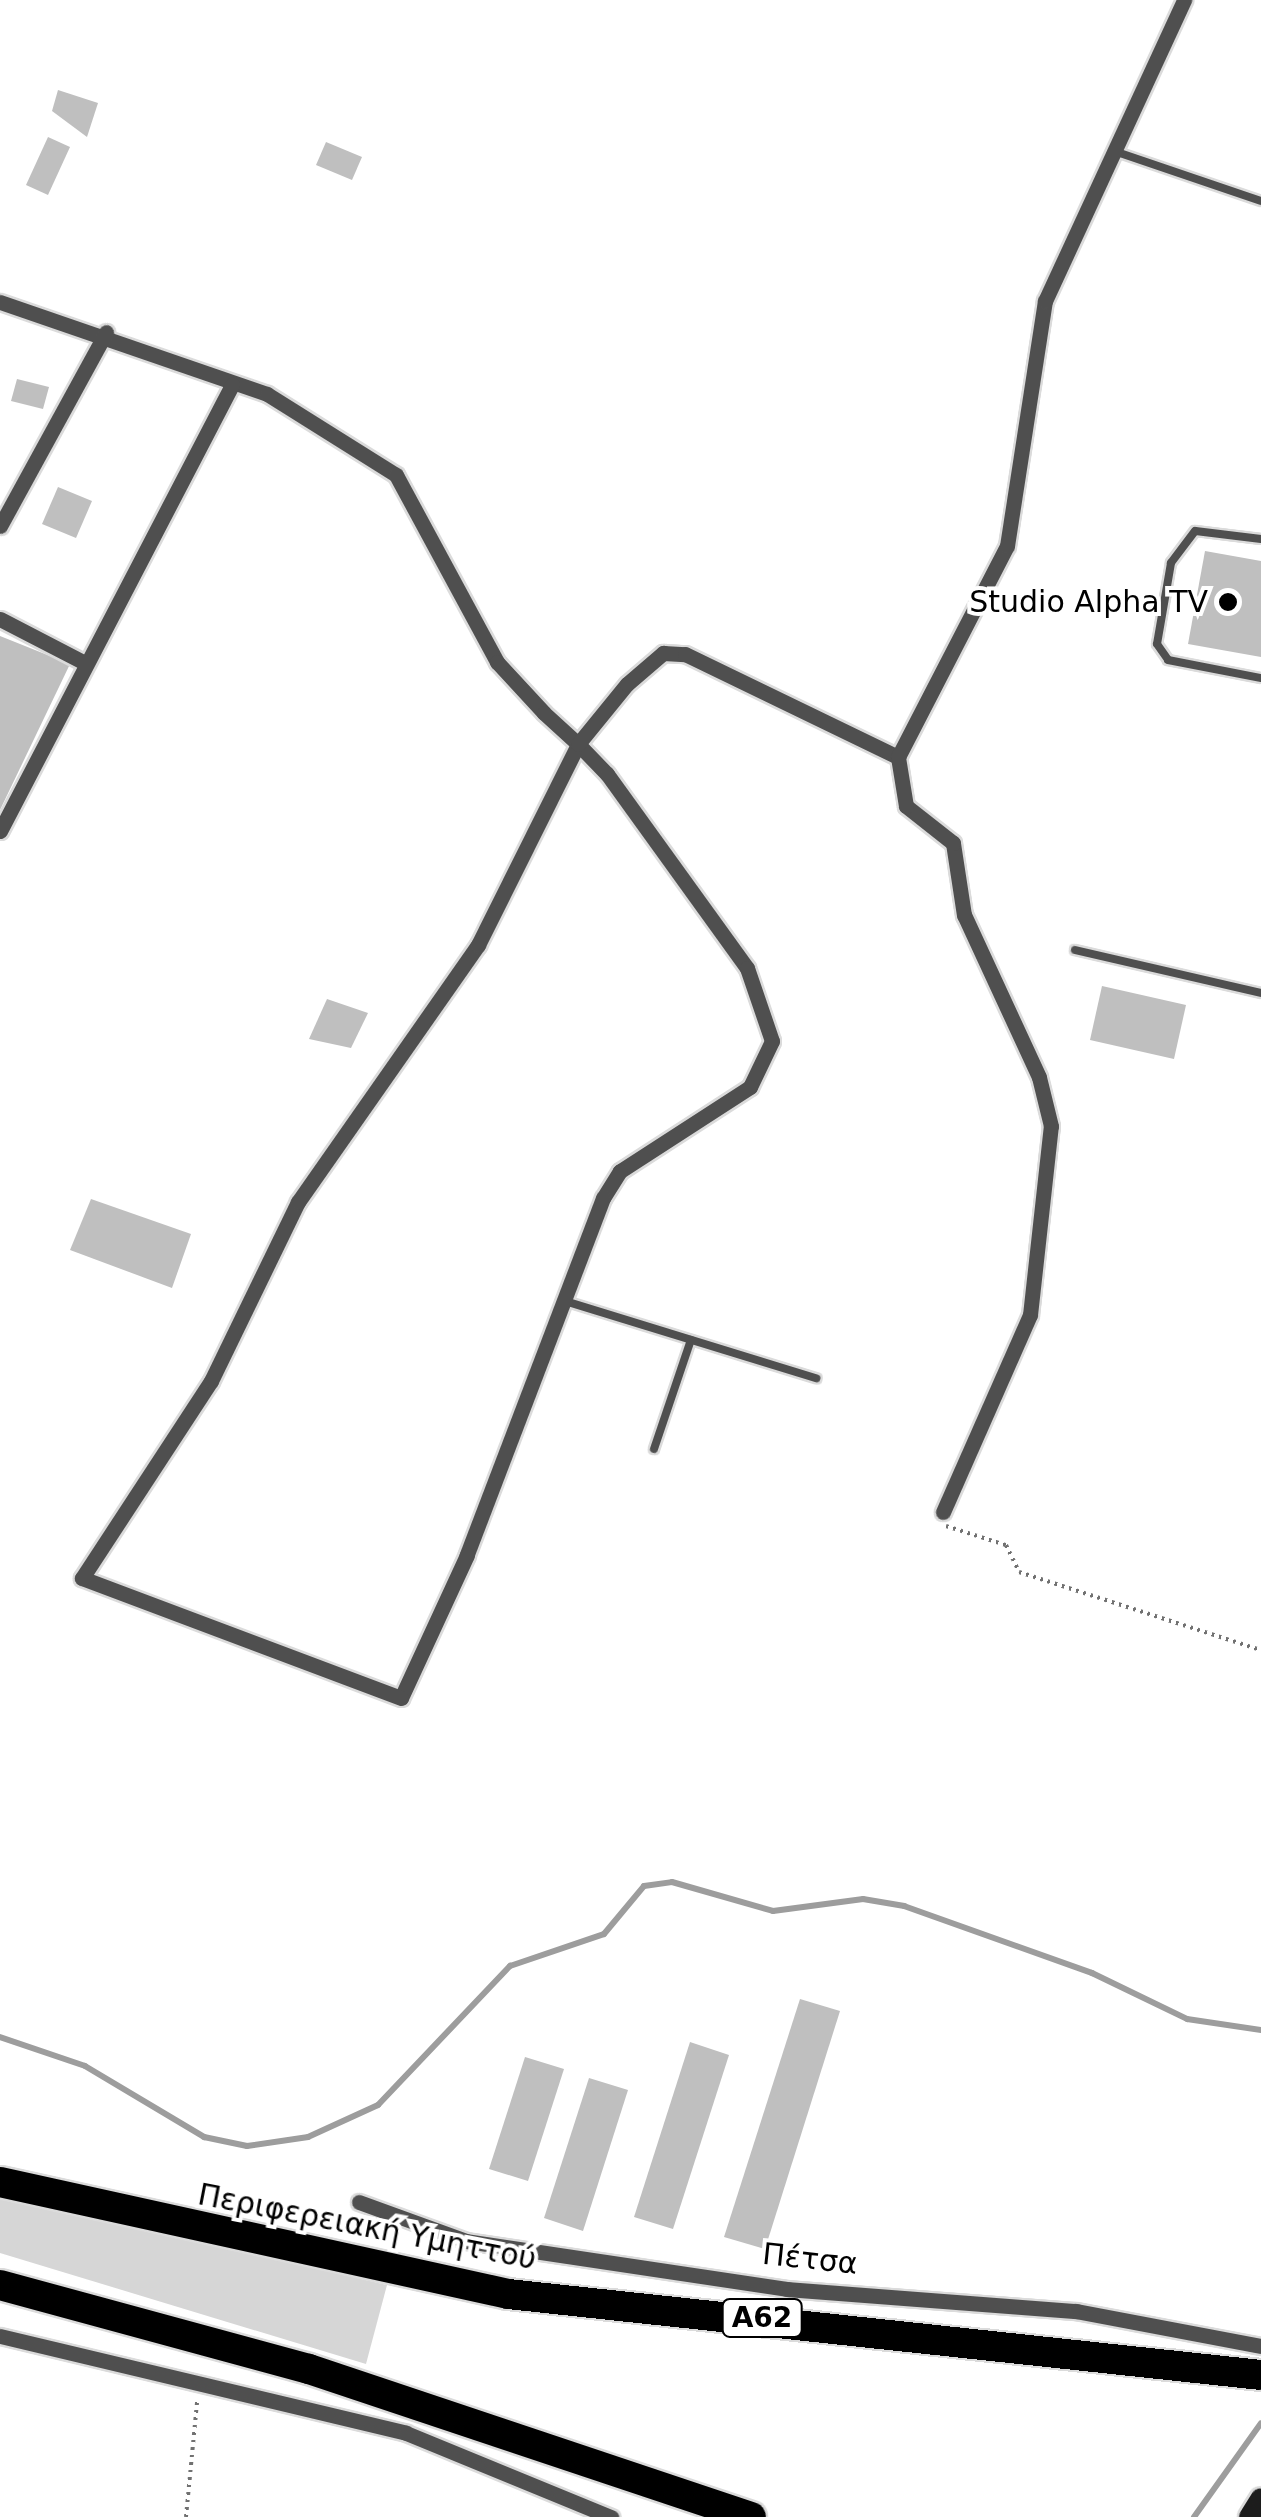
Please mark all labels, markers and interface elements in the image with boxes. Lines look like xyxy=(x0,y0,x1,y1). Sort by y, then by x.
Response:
place label: Studio Alpha TV xyxy=(969,584,1208,620)
marker: Studio Alpha TV xyxy=(1217,591,1239,613)
street label: Περιφερειακή Υμηττού xyxy=(195,2177,539,2277)
street label: Πέτσα xyxy=(761,2236,859,2282)
road number: Α62 xyxy=(720,2295,804,2341)

